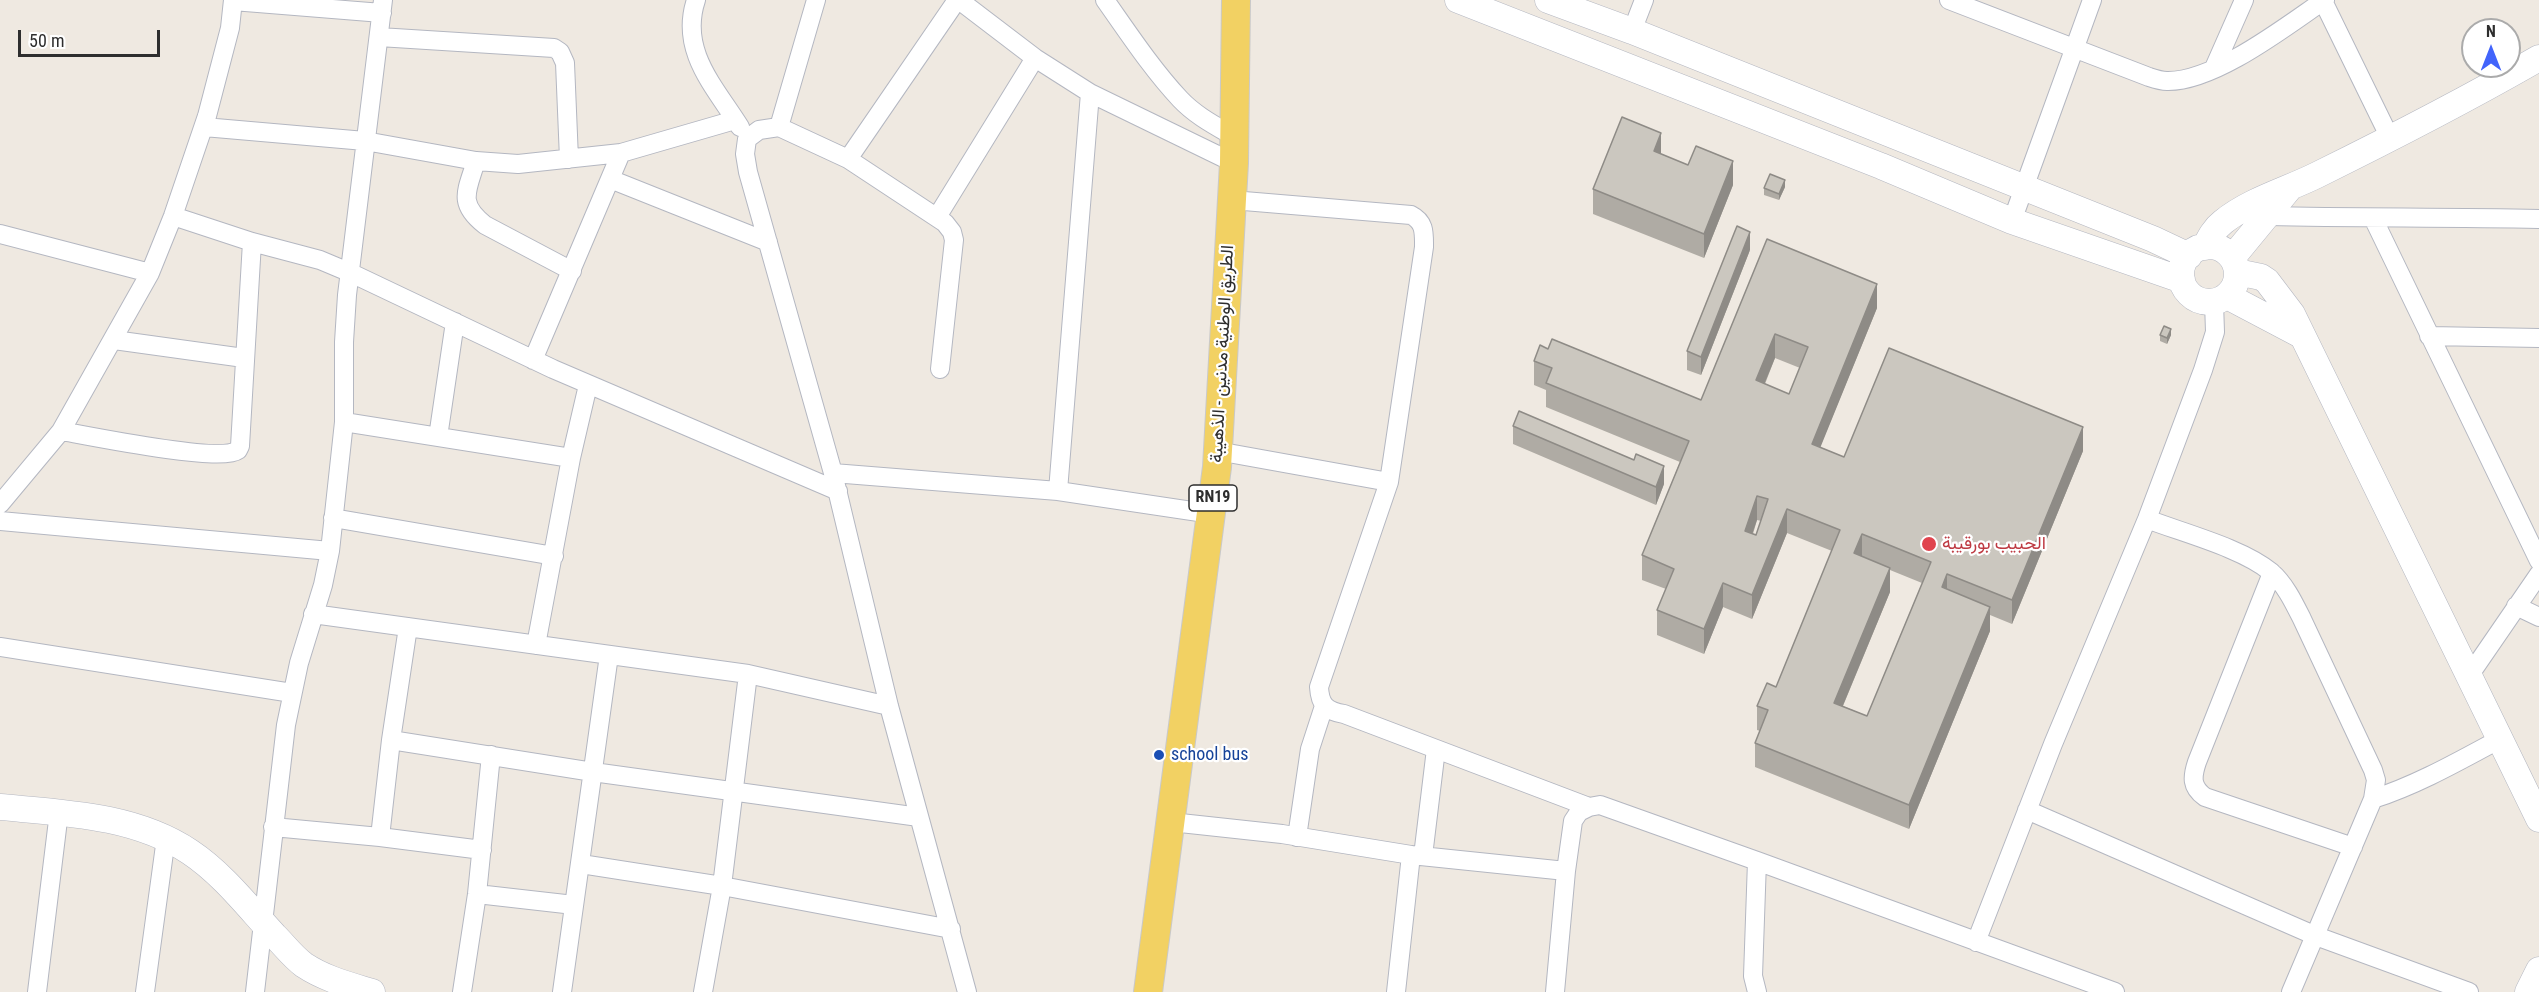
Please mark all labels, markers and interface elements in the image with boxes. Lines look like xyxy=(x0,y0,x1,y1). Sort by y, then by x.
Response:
scale bar xyxy=(21,18,164,56)
north arrow xyxy=(2461,18,2521,78)
text: N xyxy=(2486,22,2496,41)
text: 50 m xyxy=(29,30,64,51)
street label: الطريق الوطنية مدنين - الذهيبة xyxy=(1207,245,1239,463)
road number: RN19 xyxy=(1189,485,1237,511)
place label: الحبيب بورقيبة xyxy=(1942,533,2046,555)
marker: الحبيب بورقيبة xyxy=(1920,535,1938,553)
place label: school bus xyxy=(1171,744,1248,766)
marker: school bus xyxy=(1152,748,1166,762)

